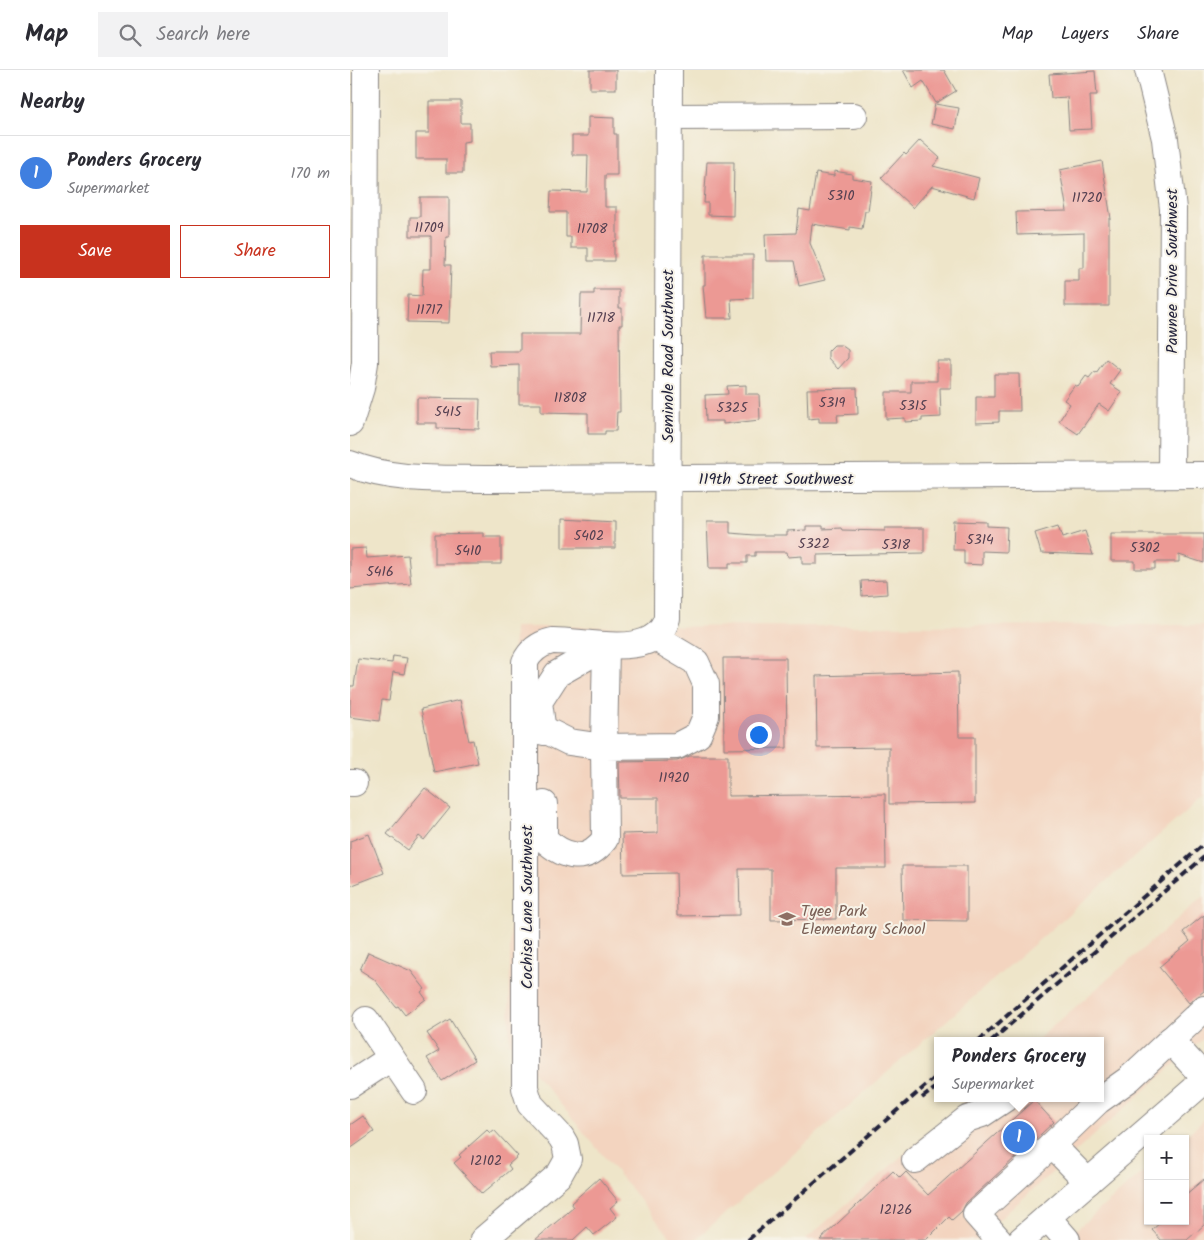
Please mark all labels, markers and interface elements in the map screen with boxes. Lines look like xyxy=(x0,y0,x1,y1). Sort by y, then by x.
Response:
search box xyxy=(98,12,448,57)
text: Map xyxy=(25,15,68,54)
text: Search here xyxy=(156,20,250,50)
text: Map xyxy=(1002,20,1033,49)
text: Layers xyxy=(1061,20,1109,49)
text: Share xyxy=(1137,20,1179,49)
icon: search xyxy=(116,21,144,49)
text: Nearby xyxy=(20,86,85,119)
text: Ponders Grocery xyxy=(67,146,201,176)
text: 1 xyxy=(34,161,38,186)
text: 170 m xyxy=(290,161,330,186)
text: Supermarket xyxy=(67,176,150,201)
house number: 5310 xyxy=(828,185,854,207)
house number: 11720 xyxy=(1072,187,1102,209)
street label: Pawnee Drive Southwest xyxy=(1160,188,1185,354)
house number: 11709 xyxy=(414,217,444,239)
house number: 11708 xyxy=(577,218,608,240)
button: Save xyxy=(20,225,170,278)
button: Share xyxy=(180,225,330,278)
street label: Seminole Road Southwest xyxy=(656,269,681,443)
house number: 11717 xyxy=(416,299,443,321)
house number: 11718 xyxy=(587,307,616,329)
house number: 11808 xyxy=(554,387,587,409)
house number: 5319 xyxy=(819,392,846,414)
house number: 5315 xyxy=(899,395,928,417)
house number: 5325 xyxy=(716,397,749,419)
house number: 5415 xyxy=(434,401,463,423)
street label: 119th Street Southwest xyxy=(698,467,854,492)
house number: 5402 xyxy=(574,525,604,547)
house number: 5314 xyxy=(966,529,994,551)
house number: 5322 xyxy=(798,533,830,555)
house number: 5318 xyxy=(882,534,911,556)
house number: 5302 xyxy=(1130,537,1160,559)
house number: 5410 xyxy=(455,540,481,562)
house number: 5416 xyxy=(366,561,394,583)
your location xyxy=(746,722,772,748)
house number: 11920 xyxy=(659,767,689,789)
street label: Cochise Lane Southwest xyxy=(515,824,540,989)
place label: Tyee Park Elementary School xyxy=(801,899,926,942)
school or university icon: Tyee Park Elementary School xyxy=(777,909,797,929)
popup xyxy=(934,1037,1104,1102)
text: Ponders Grocery xyxy=(952,1042,1086,1072)
text: Supermarket xyxy=(952,1072,1035,1097)
pin: 1 xyxy=(1003,1118,1035,1156)
map controls xyxy=(1144,1135,1189,1225)
button: + xyxy=(1144,1135,1189,1180)
house number: 12102 xyxy=(470,1150,502,1172)
button: − xyxy=(1144,1180,1189,1225)
house number: 12126 xyxy=(880,1199,912,1221)

